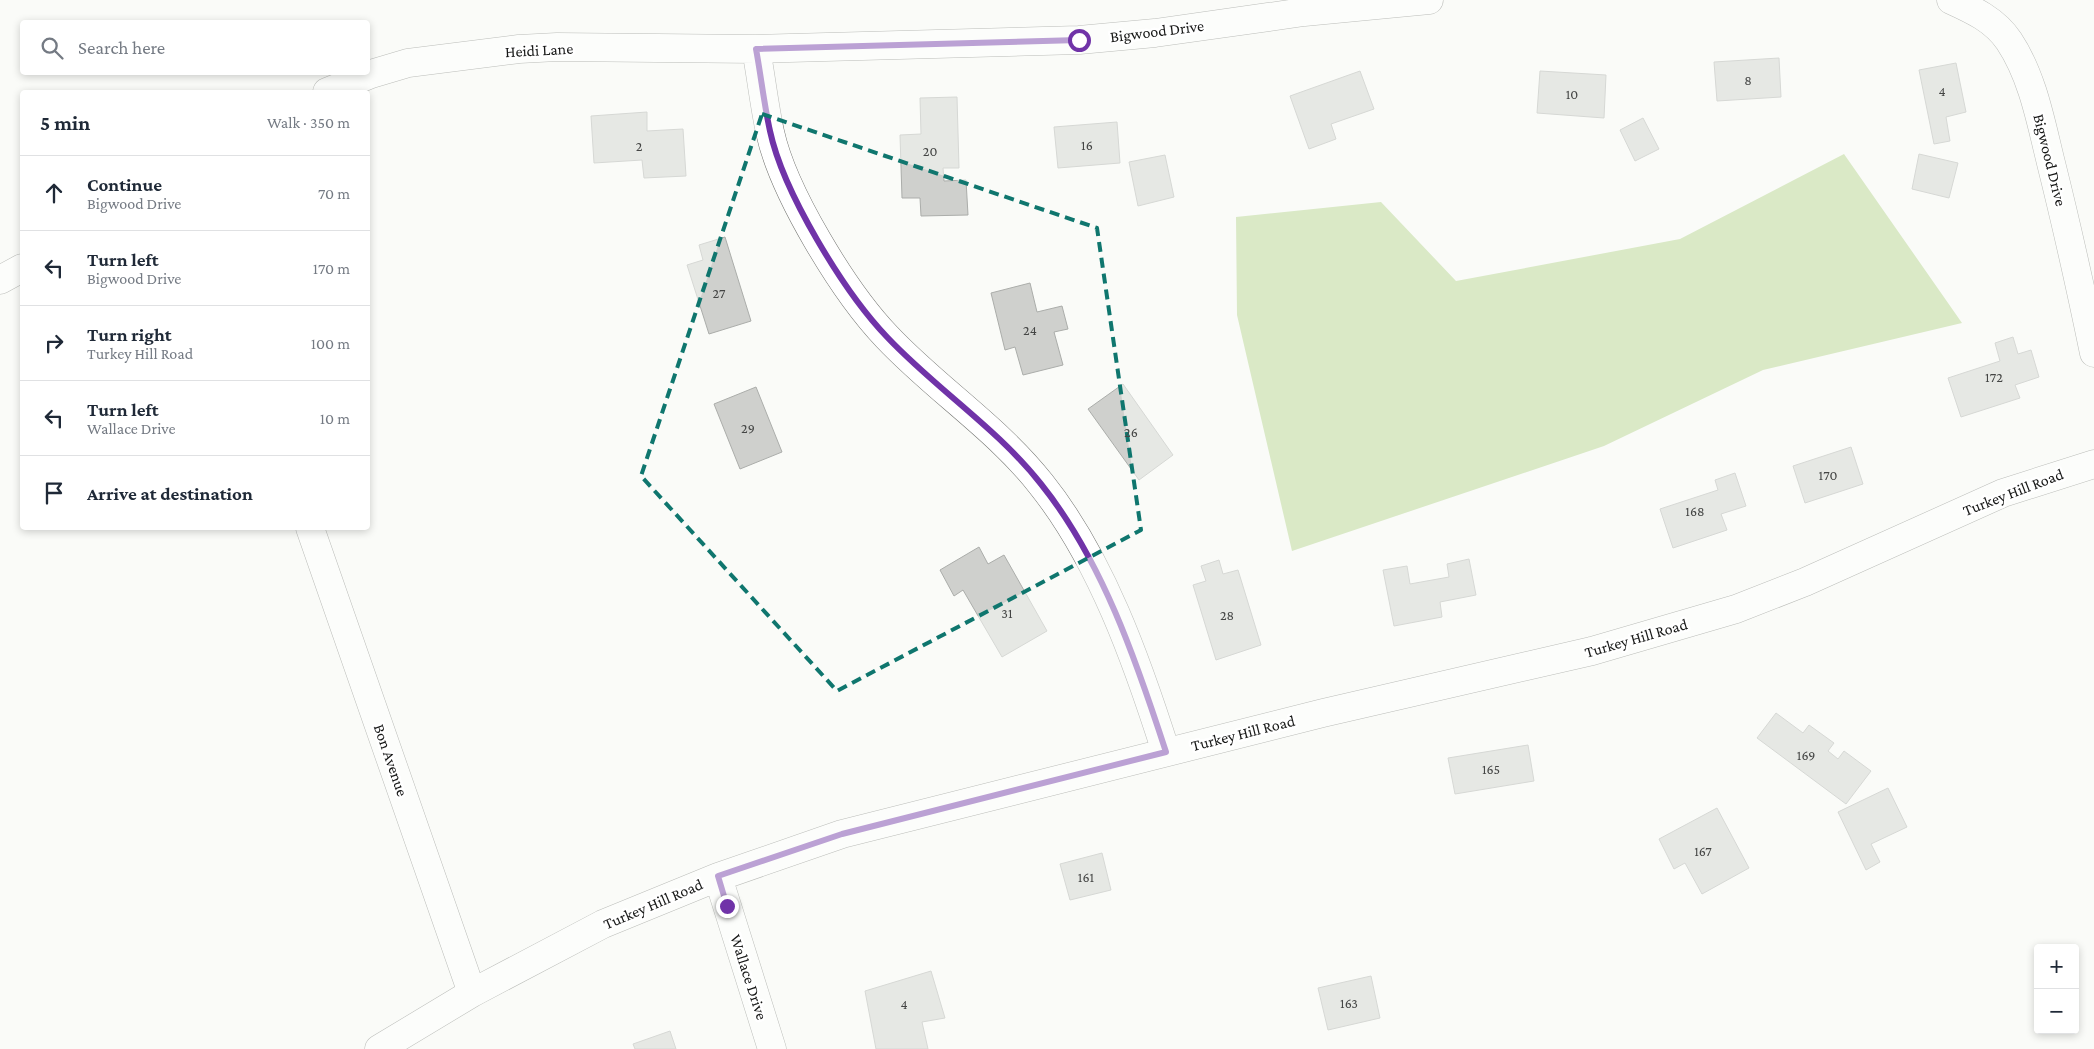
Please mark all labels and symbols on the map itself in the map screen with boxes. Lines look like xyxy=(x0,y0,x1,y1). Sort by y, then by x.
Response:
street label: Bigwood Drive xyxy=(1109,17,1205,46)
route start xyxy=(1068,29,1091,52)
street label: Heidi Lane xyxy=(504,40,574,60)
house number: 8 xyxy=(1744,72,1752,88)
house number: 4 xyxy=(1938,83,1946,99)
house number: 10 xyxy=(1566,86,1578,102)
street label: Bigwood Drive xyxy=(2029,112,2070,208)
house number: 16 xyxy=(1081,137,1093,153)
house number: 2 xyxy=(636,138,643,154)
house number: 20 xyxy=(923,143,937,159)
house number: 27 xyxy=(713,285,726,301)
house number: 24 xyxy=(1023,322,1037,338)
house number: 172 xyxy=(1985,369,2003,385)
house number: 29 xyxy=(741,420,755,436)
house number: 26 xyxy=(1124,424,1138,440)
street label: Turkey Hill Road xyxy=(1960,465,2066,520)
house number: 170 xyxy=(1819,467,1837,483)
house number: 168 xyxy=(1685,503,1705,519)
house number: 31 xyxy=(1001,605,1013,621)
house number: 28 xyxy=(1220,607,1234,623)
street label: Turkey Hill Road xyxy=(1583,615,1690,662)
street label: Turkey Hill Road xyxy=(1189,712,1297,755)
street label: Bon Avenue xyxy=(371,722,411,798)
house number: 169 xyxy=(1797,747,1815,763)
house number: 165 xyxy=(1482,761,1500,777)
house number: 167 xyxy=(1694,843,1712,859)
house number: 161 xyxy=(1078,869,1095,885)
street label: Turkey Hill Road xyxy=(601,875,706,933)
route end xyxy=(716,895,739,918)
street label: Wallace Drive xyxy=(727,932,771,1022)
house number: 163 xyxy=(1340,995,1358,1011)
house number: 4 xyxy=(900,996,908,1012)

